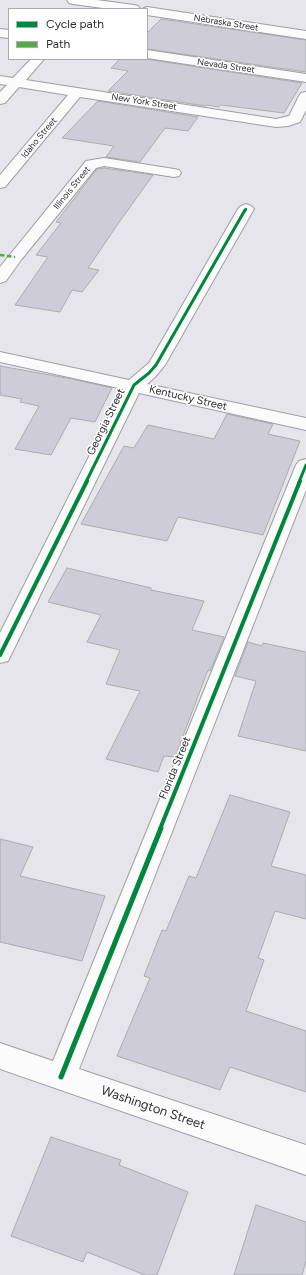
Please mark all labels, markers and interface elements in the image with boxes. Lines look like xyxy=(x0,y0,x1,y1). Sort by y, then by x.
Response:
legend xyxy=(8,8,148,60)
street label: Nebraska Street xyxy=(193,13,259,33)
text: Cycle path xyxy=(46,17,104,31)
text: Path xyxy=(46,37,70,51)
street label: Nevada Street xyxy=(196,57,256,75)
street label: New York Street xyxy=(111,92,177,112)
street label: Idaho Street xyxy=(19,115,59,161)
street label: Illinois Street xyxy=(51,164,93,212)
street label: Kentucky Street xyxy=(148,383,228,413)
street label: Georgia Street xyxy=(84,386,128,458)
street label: Florida Street xyxy=(156,735,194,801)
street label: Washington Street xyxy=(99,1083,207,1133)

